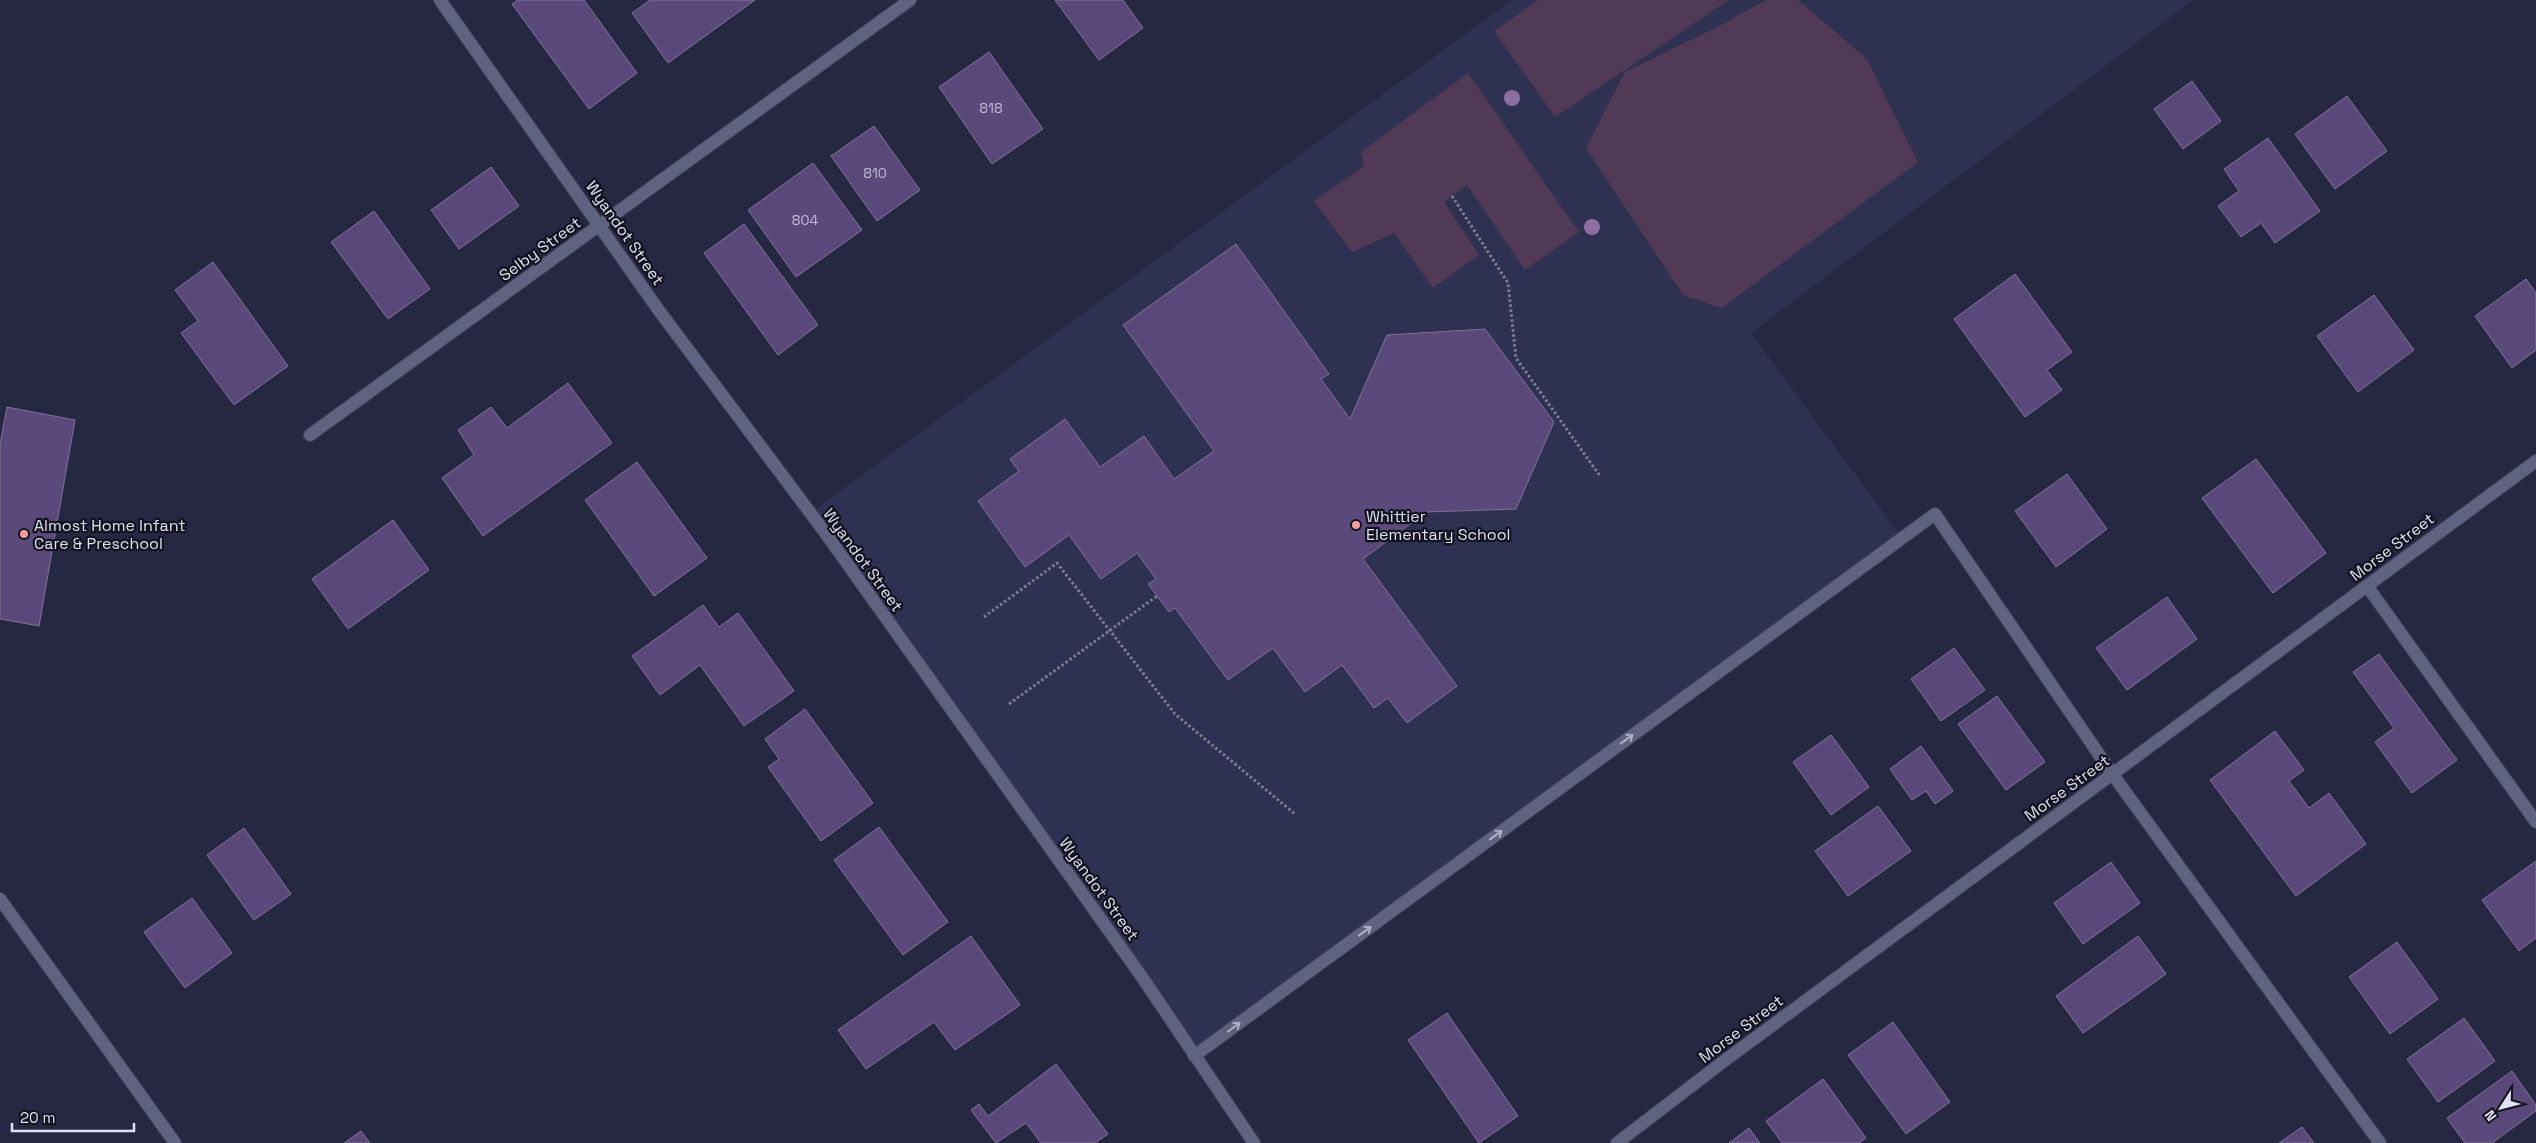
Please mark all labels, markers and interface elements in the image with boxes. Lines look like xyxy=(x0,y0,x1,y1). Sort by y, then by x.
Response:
house number: 818 xyxy=(979,99,1003,117)
house number: 810 xyxy=(863,164,887,182)
street label: Wyandot Street xyxy=(581,177,669,289)
house number: 804 xyxy=(792,211,818,229)
street label: Selby Street xyxy=(495,212,585,286)
street label: Wyandot Street xyxy=(818,504,908,616)
place label: Whittier Elementary School xyxy=(1366,506,1511,545)
street label: Morse Street xyxy=(2346,508,2438,586)
place label: Almost Home Infant Care & Preschool xyxy=(34,515,186,554)
marker: Whittier Elementary School xyxy=(1350,519,1362,531)
marker: Almost Home Infant Care & Preschool xyxy=(18,528,30,540)
one-way arrow xyxy=(1620,734,1634,744)
street label: Morse Street xyxy=(2020,750,2114,826)
one-way arrow xyxy=(1489,830,1503,840)
street label: Wyandot Street xyxy=(1054,833,1144,945)
one-way arrow xyxy=(1358,926,1372,936)
street label: Morse Street xyxy=(1695,990,1787,1068)
one-way arrow xyxy=(1227,1021,1240,1032)
north arrow xyxy=(2476,1083,2526,1133)
scale bar xyxy=(12,1100,135,1132)
text: N xyxy=(2480,1107,2501,1125)
text: 20 m xyxy=(20,1108,55,1127)

